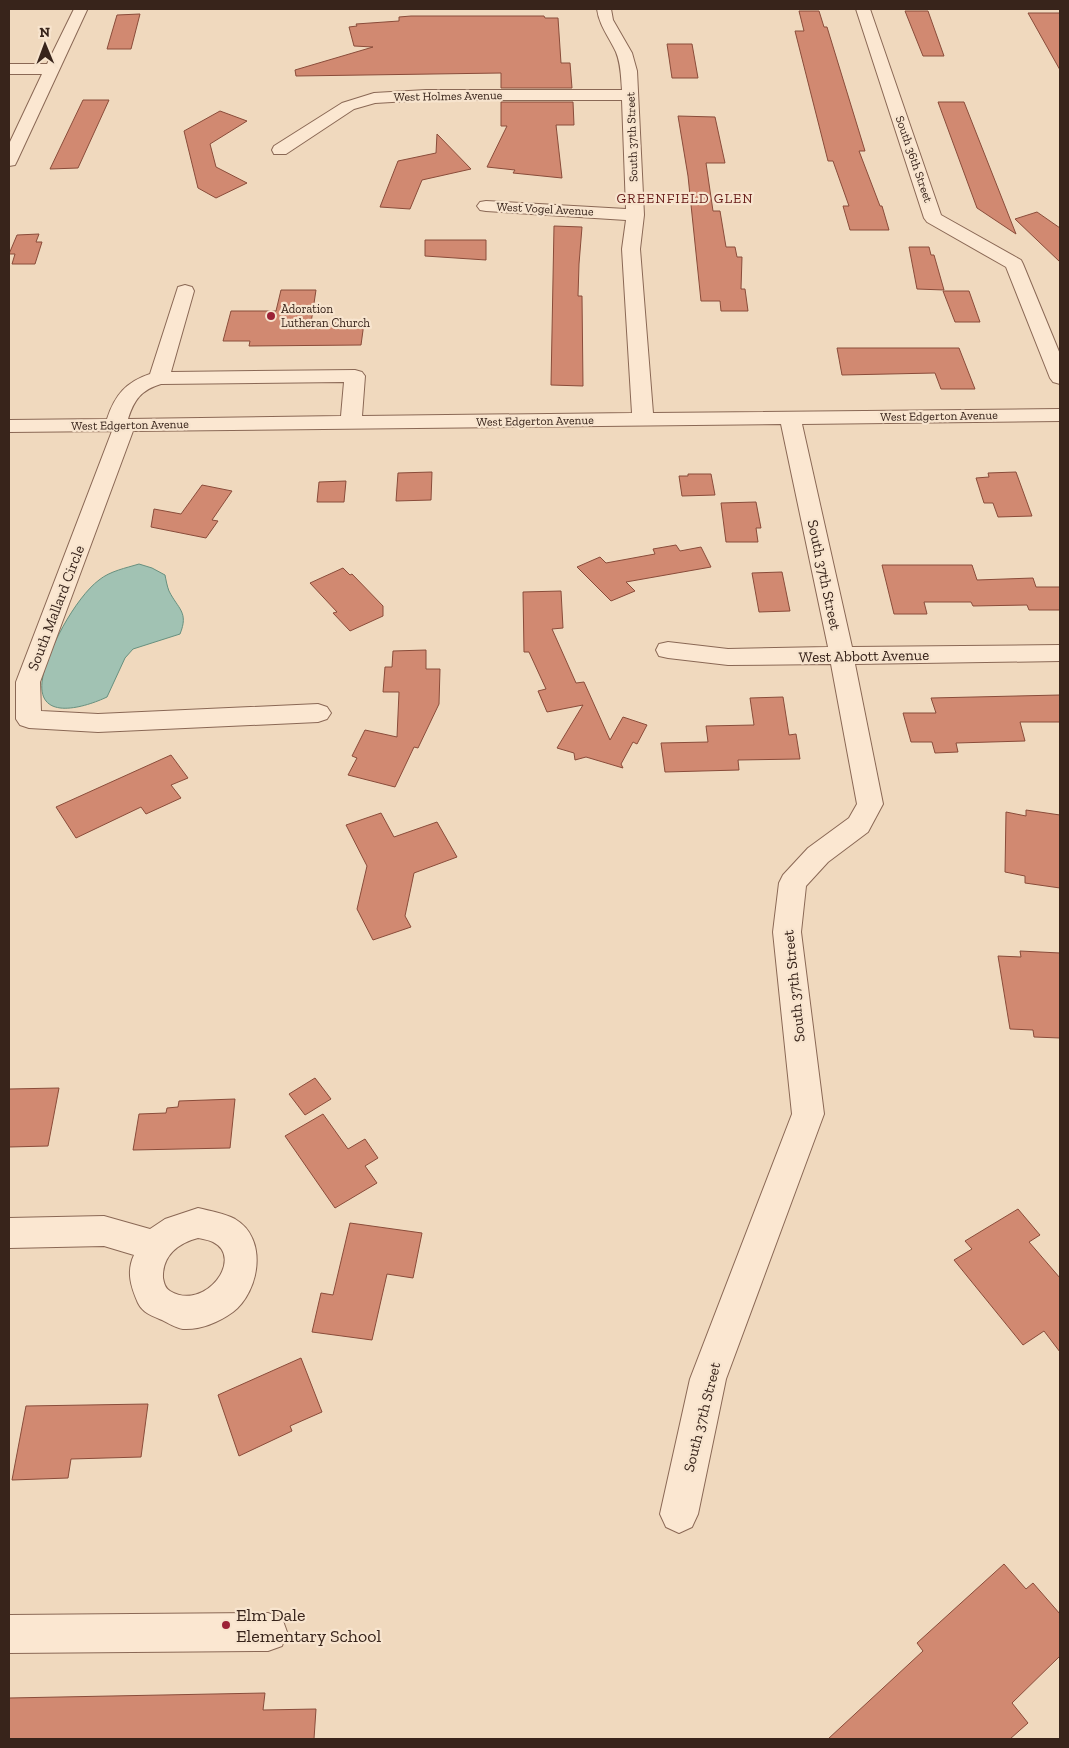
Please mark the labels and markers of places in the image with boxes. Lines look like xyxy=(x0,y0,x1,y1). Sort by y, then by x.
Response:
place label: Adoration Lutheran Church xyxy=(281,302,370,330)
marker: Adoration Lutheran Church xyxy=(265,310,277,322)
place label: Elm Dale Elementary School xyxy=(236,1604,381,1647)
marker: Elm Dale Elementary School xyxy=(220,1619,232,1631)

